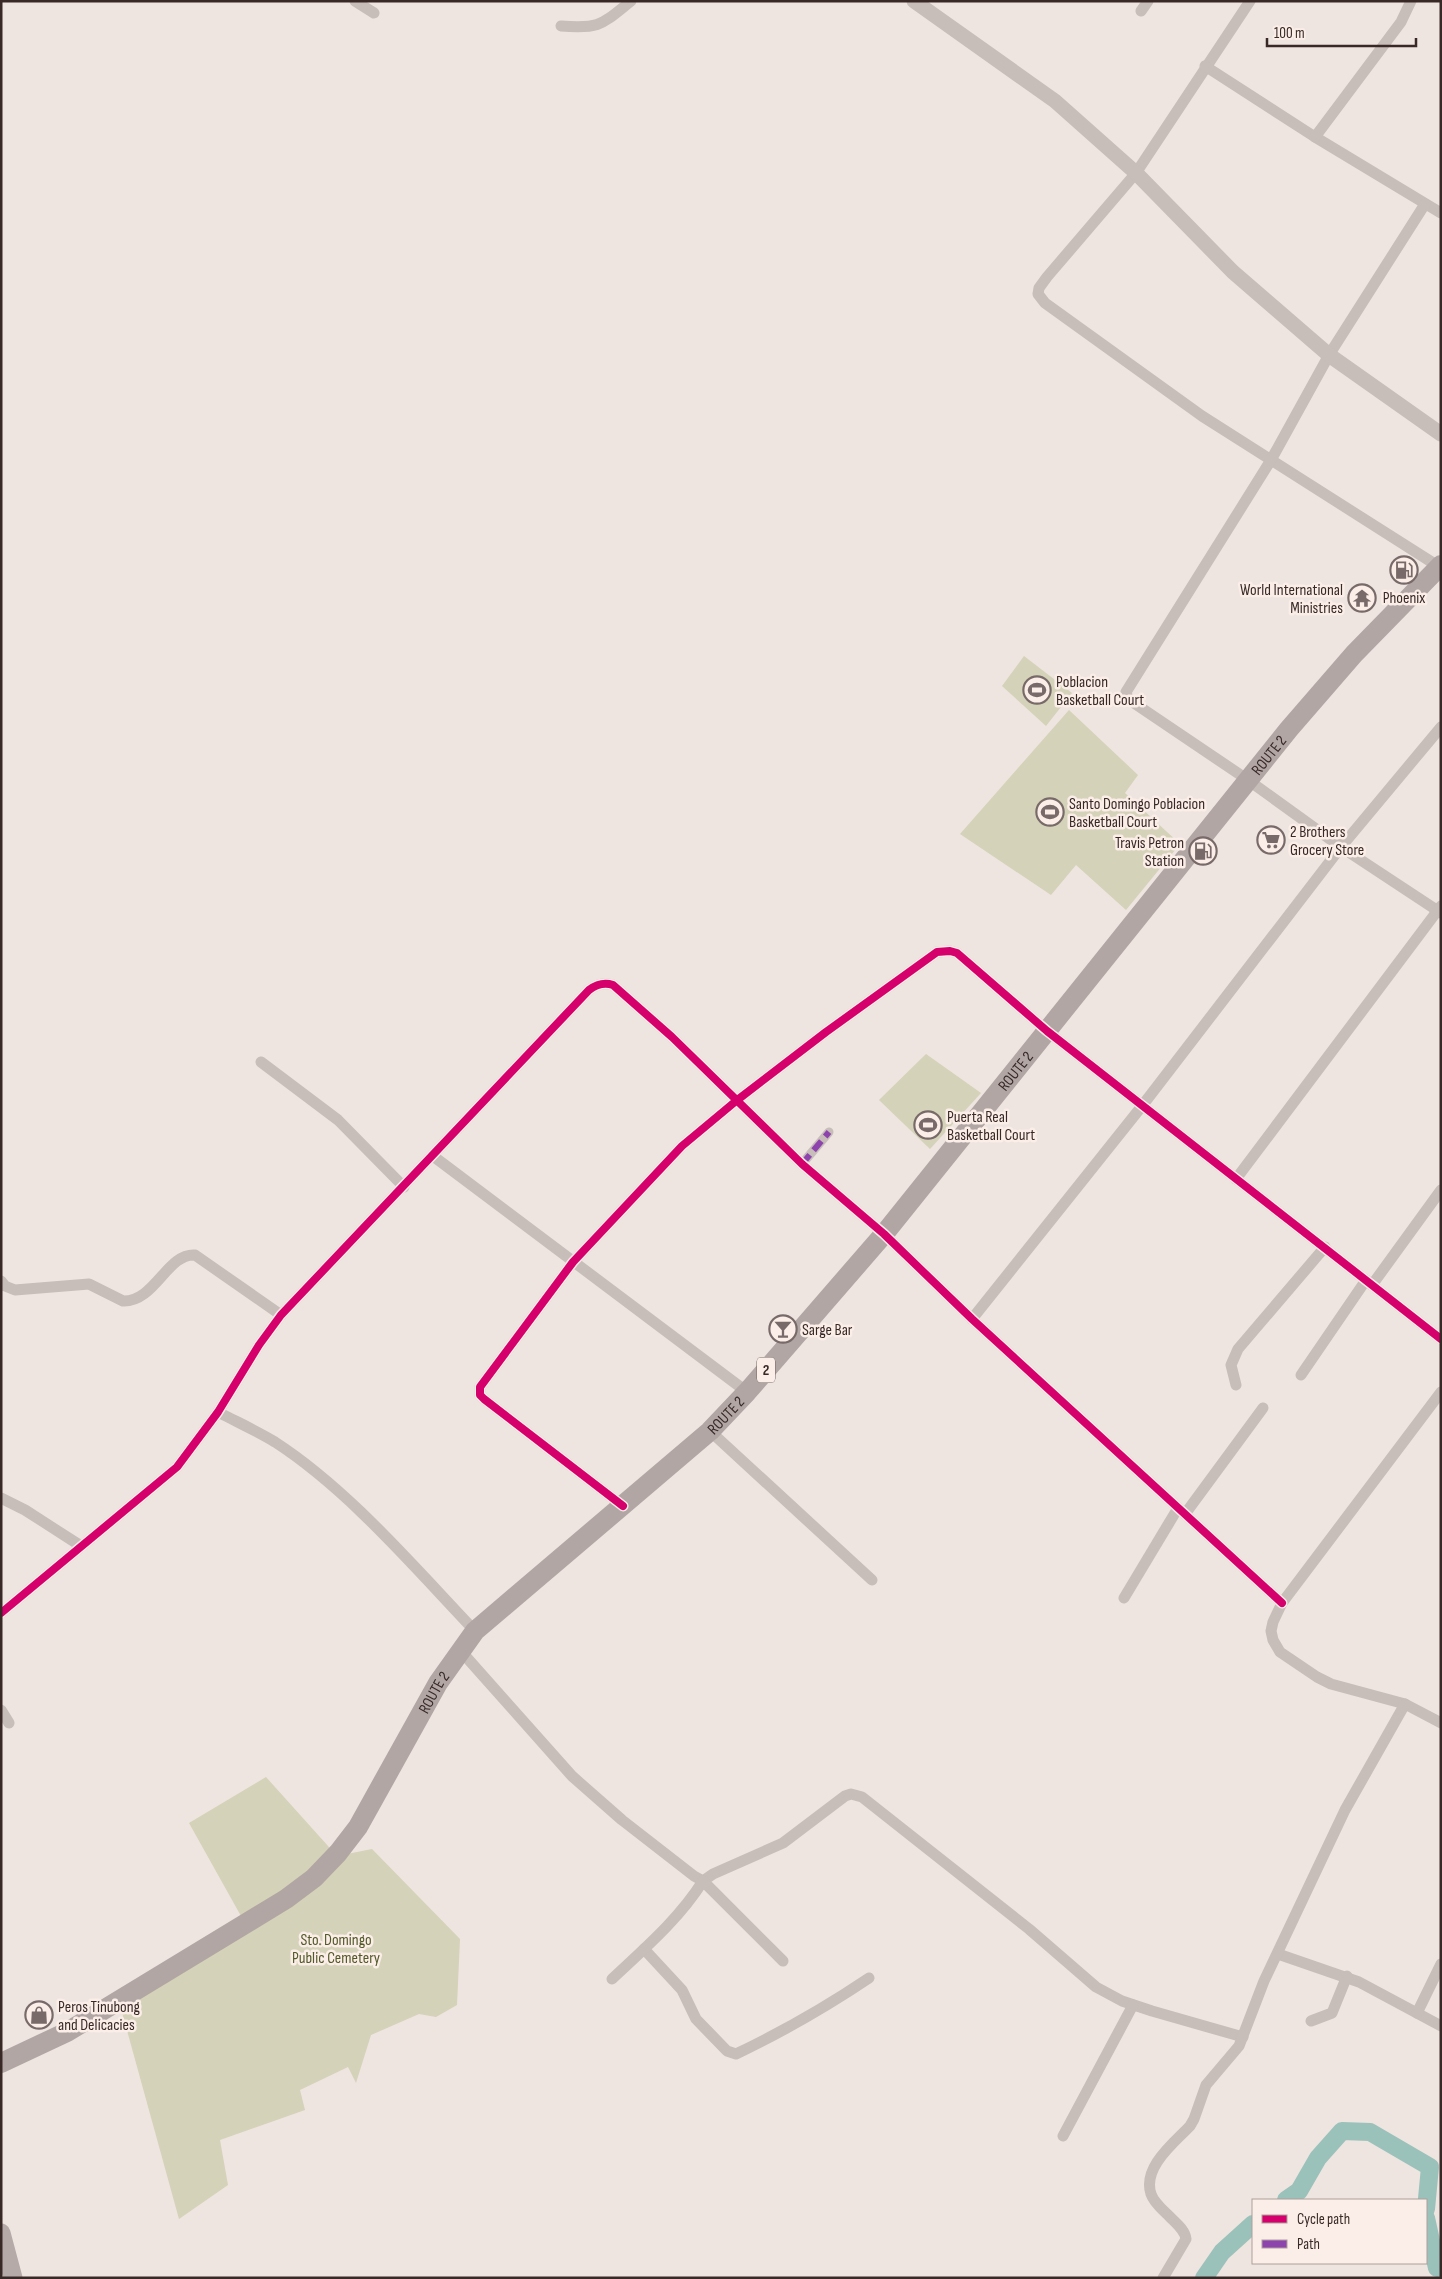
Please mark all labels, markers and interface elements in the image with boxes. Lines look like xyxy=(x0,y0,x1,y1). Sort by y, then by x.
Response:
scale bar xyxy=(1267,15,1416,47)
text: 100 m xyxy=(1274,24,1305,43)
fuel station icon: Phoenix xyxy=(1389,555,1419,585)
place label: World International Ministries xyxy=(1240,581,1343,618)
temple icon: World International Ministries xyxy=(1347,583,1377,613)
place label: Phoenix xyxy=(1383,589,1425,608)
place label: Poblacion Basketball Court xyxy=(1056,673,1144,710)
sports icon: Poblacion Basketball Court xyxy=(1022,675,1052,705)
street label: ROUTE 2 xyxy=(1248,732,1291,779)
place label: Santo Domingo Poblacion Basketball Court xyxy=(1069,795,1205,832)
sports icon: Santo Domingo Poblacion Basketball Court xyxy=(1035,797,1065,827)
place label: 2 Brothers Grocery Store xyxy=(1290,823,1364,860)
supermarket icon: 2 Brothers Grocery Store xyxy=(1256,825,1286,855)
place label: Travis Petron Station xyxy=(1115,834,1184,871)
fuel station icon: Travis Petron Station xyxy=(1188,836,1218,866)
street label: ROUTE 2 xyxy=(995,1048,1038,1095)
place label: Puerta Real Basketball Court xyxy=(947,1108,1035,1145)
sports icon: Puerta Real Basketball Court xyxy=(913,1110,943,1140)
bar icon: Sarge Bar xyxy=(768,1314,798,1344)
place label: Sarge Bar xyxy=(802,1321,853,1340)
road number: 2 xyxy=(757,1358,775,1382)
street label: ROUTE 2 xyxy=(704,1393,749,1439)
street label: ROUTE 2 xyxy=(415,1668,454,1717)
park label: Sto. Domingo Public Cemetery xyxy=(292,1931,380,1968)
place label: Peros Tinubong and Delicacies xyxy=(58,1998,140,2035)
shop icon: Peros Tinubong and Delicacies xyxy=(24,2000,54,2030)
legend xyxy=(1252,2199,1427,2264)
text: Cycle path xyxy=(1297,2210,1350,2229)
text: Path xyxy=(1297,2235,1320,2254)

